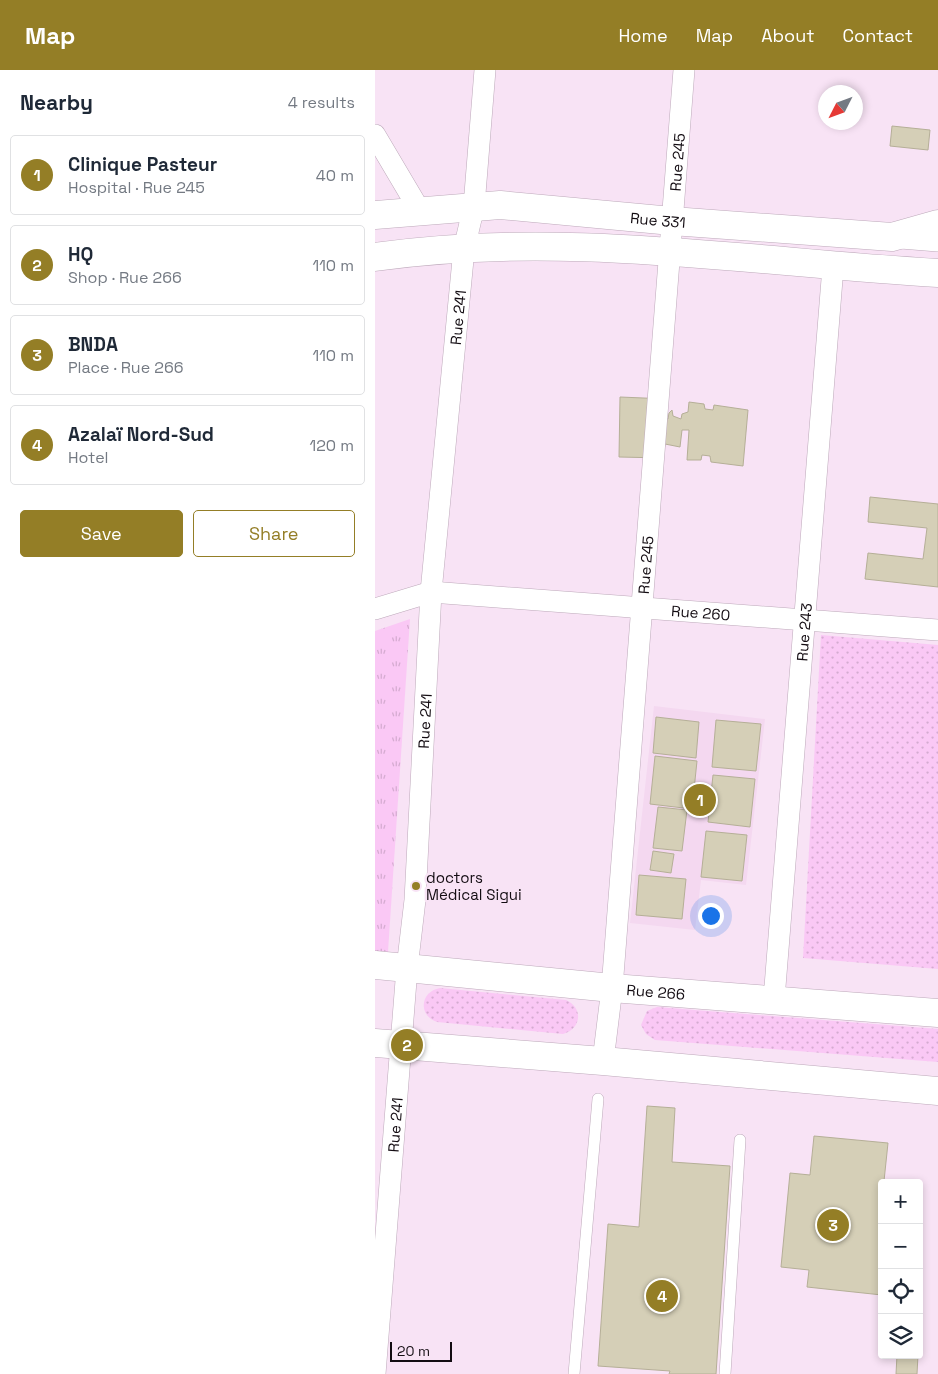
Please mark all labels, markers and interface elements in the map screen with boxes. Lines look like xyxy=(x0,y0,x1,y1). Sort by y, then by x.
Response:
text: Map xyxy=(25,20,75,51)
text: Home xyxy=(619,24,668,47)
text: Map xyxy=(696,24,733,47)
text: About xyxy=(761,24,815,47)
text: Contact xyxy=(843,24,913,47)
north arrow xyxy=(818,85,863,130)
text: Nearby xyxy=(20,89,93,116)
text: 4 results xyxy=(288,92,355,113)
street label: Rue 245 xyxy=(665,132,689,192)
text: Clinique Pasteur xyxy=(68,152,217,177)
text: 1 xyxy=(33,165,41,186)
text: 40 m xyxy=(316,165,354,186)
text: Hospital · Rue 245 xyxy=(68,177,205,198)
street label: Rue 331 xyxy=(629,208,686,231)
text: HQ xyxy=(68,242,93,267)
text: 2 xyxy=(32,255,42,276)
text: 110 m xyxy=(312,255,354,276)
text: Shop · Rue 266 xyxy=(68,267,182,288)
street label: Rue 241 xyxy=(445,289,470,346)
text: BNDA xyxy=(68,332,118,357)
text: 3 xyxy=(32,345,42,366)
text: 110 m xyxy=(312,345,354,366)
text: Place · Rue 266 xyxy=(68,357,183,378)
text: Azalaï Nord-Sud xyxy=(68,422,214,447)
text: 4 xyxy=(32,435,42,456)
text: 120 m xyxy=(310,435,354,456)
text: Hotel xyxy=(68,447,109,468)
button: Save xyxy=(20,510,183,557)
button: Share xyxy=(193,510,355,557)
street label: Rue 245 xyxy=(633,535,657,595)
street label: Rue 260 xyxy=(670,601,731,624)
street label: Rue 243 xyxy=(792,602,815,662)
street label: Rue 241 xyxy=(413,693,435,749)
pin: 1 xyxy=(684,781,716,819)
place label: doctors Médical Sigui xyxy=(426,868,522,904)
marker: doctors Médical Sigui xyxy=(410,880,422,892)
your location xyxy=(698,903,724,929)
street label: Rue 266 xyxy=(626,980,686,1003)
pin: 2 xyxy=(391,1026,423,1064)
street label: Rue 241 xyxy=(383,1096,406,1153)
map controls xyxy=(878,1179,923,1359)
button: + xyxy=(878,1179,923,1224)
pin: 3 xyxy=(817,1206,849,1244)
button: − xyxy=(878,1224,923,1269)
button: locate xyxy=(878,1269,923,1314)
pin: 4 xyxy=(646,1277,678,1315)
button: layers xyxy=(878,1314,923,1359)
scale bar xyxy=(390,1339,453,1362)
text: 20 m xyxy=(397,1342,430,1360)

